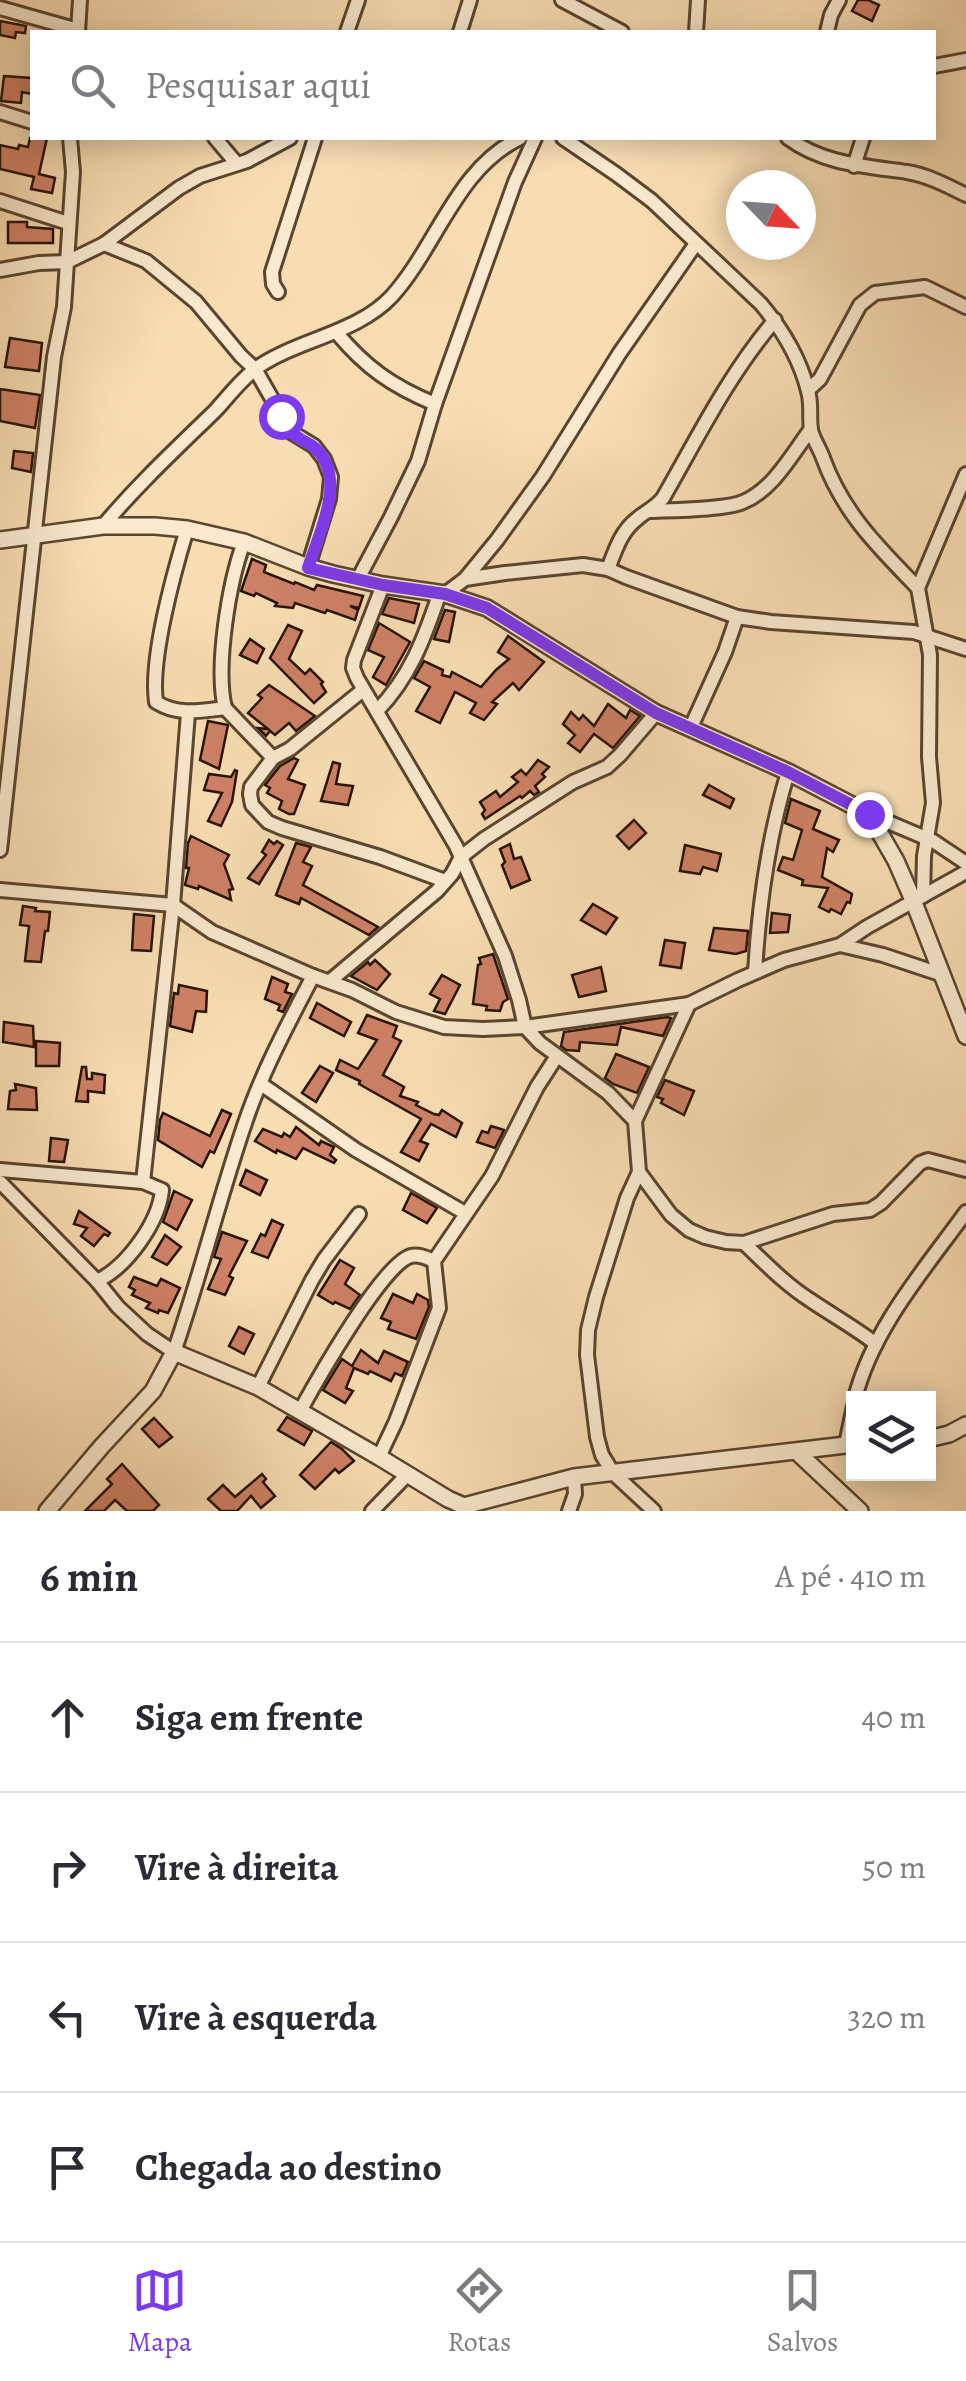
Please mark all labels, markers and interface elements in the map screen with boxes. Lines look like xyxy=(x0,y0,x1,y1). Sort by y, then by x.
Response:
search box xyxy=(30,30,936,140)
icon: search xyxy=(65,58,120,113)
text: Pesquisar aqui xyxy=(145,59,371,111)
north arrow xyxy=(726,170,816,260)
route start xyxy=(259,394,305,440)
route end xyxy=(847,792,893,838)
map controls xyxy=(846,1391,936,1481)
button: layers xyxy=(846,1391,936,1481)
text: 6 min xyxy=(40,1548,138,1605)
text: A pé · 410 m xyxy=(775,1554,926,1598)
icon: ahead xyxy=(40,1690,95,1745)
text: Siga em frente xyxy=(135,1691,363,1743)
text: 40 m xyxy=(861,1695,926,1739)
icon: right xyxy=(40,1840,95,1895)
text: Vire à direita xyxy=(135,1841,339,1893)
text: 50 m xyxy=(862,1845,926,1889)
icon: left xyxy=(40,1990,95,2045)
text: Vire à esquerda xyxy=(135,1991,377,2043)
text: 320 m xyxy=(847,1995,926,2039)
icon: arrive xyxy=(40,2140,95,2195)
text: Chegada ao destino xyxy=(135,2141,442,2193)
tab: Mapa xyxy=(128,2263,192,2361)
tab: Rotas xyxy=(448,2263,511,2361)
tab: Salvos xyxy=(767,2263,838,2361)

